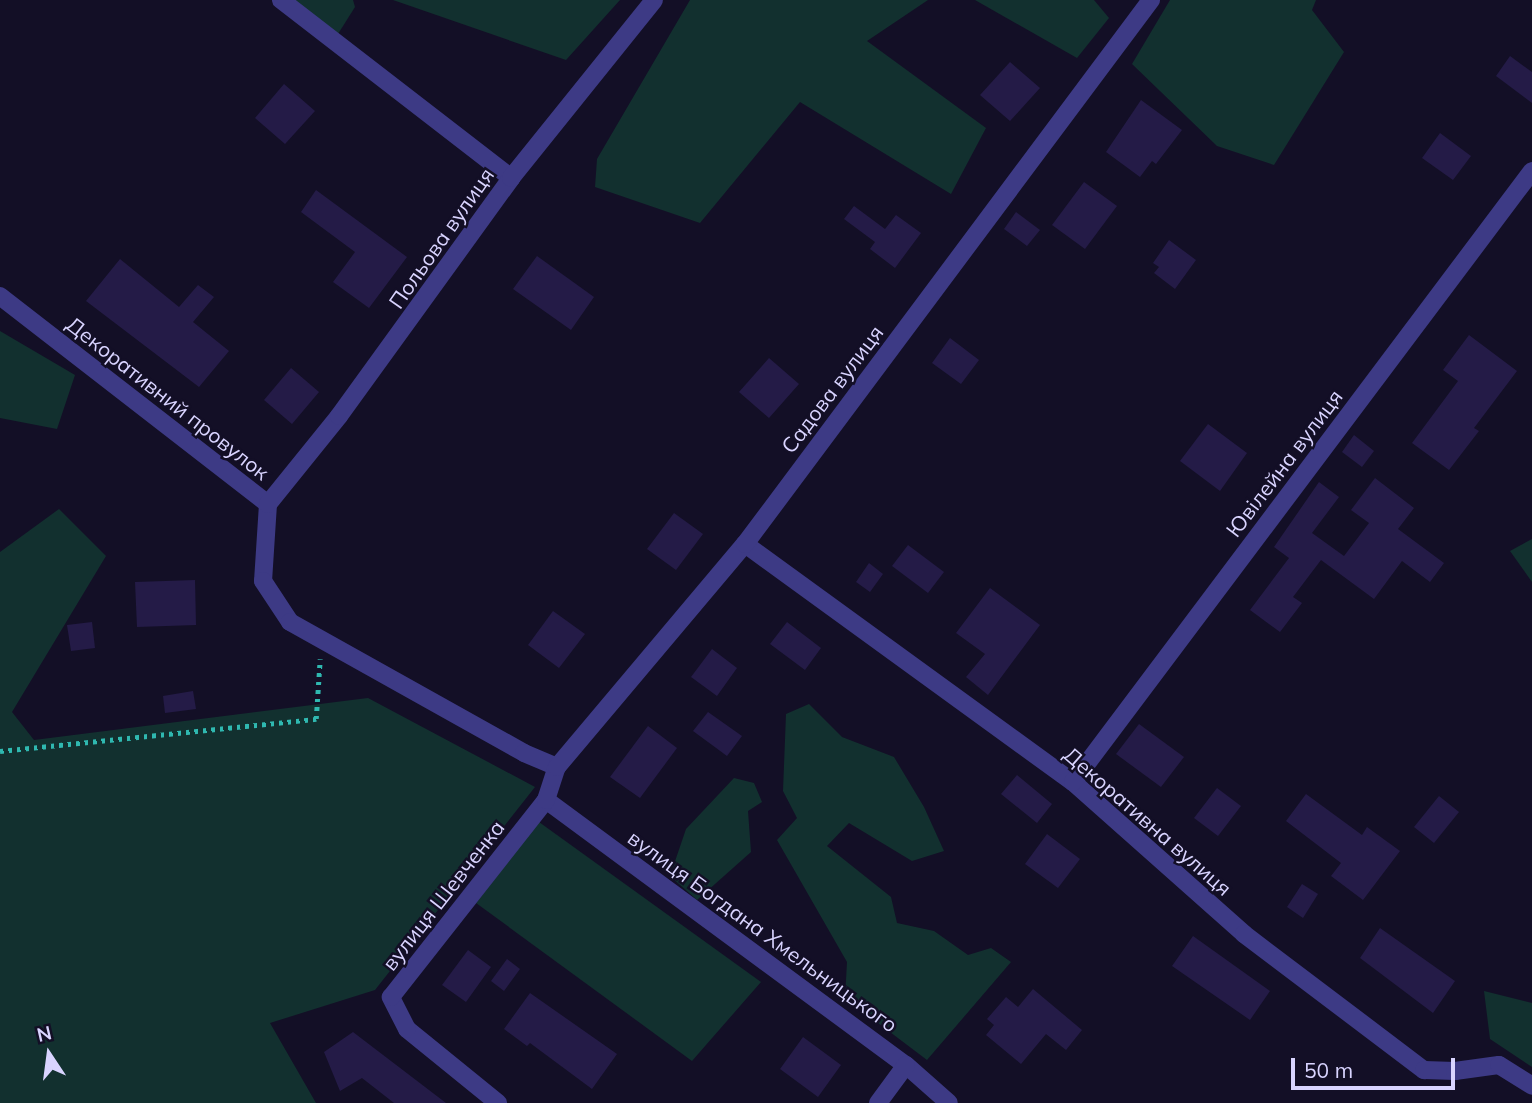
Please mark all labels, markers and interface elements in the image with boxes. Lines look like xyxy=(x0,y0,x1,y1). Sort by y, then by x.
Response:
street label: Польова вулиця xyxy=(383,163,499,313)
street label: Декоративний провулок xyxy=(62,311,274,485)
street label: Садова вулиця xyxy=(776,320,888,458)
street label: Ювілейна вулиця xyxy=(1220,384,1348,542)
street label: Декоративна вулиця xyxy=(1059,741,1237,901)
street label: вулиця Шевченка xyxy=(377,815,509,975)
street label: вулиця Богдана Хмельницького xyxy=(623,825,903,1037)
north arrow xyxy=(14,1019,84,1089)
text: N xyxy=(35,1020,54,1047)
scale bar xyxy=(1294,1044,1458,1088)
text: 50 m xyxy=(1304,1057,1353,1083)

